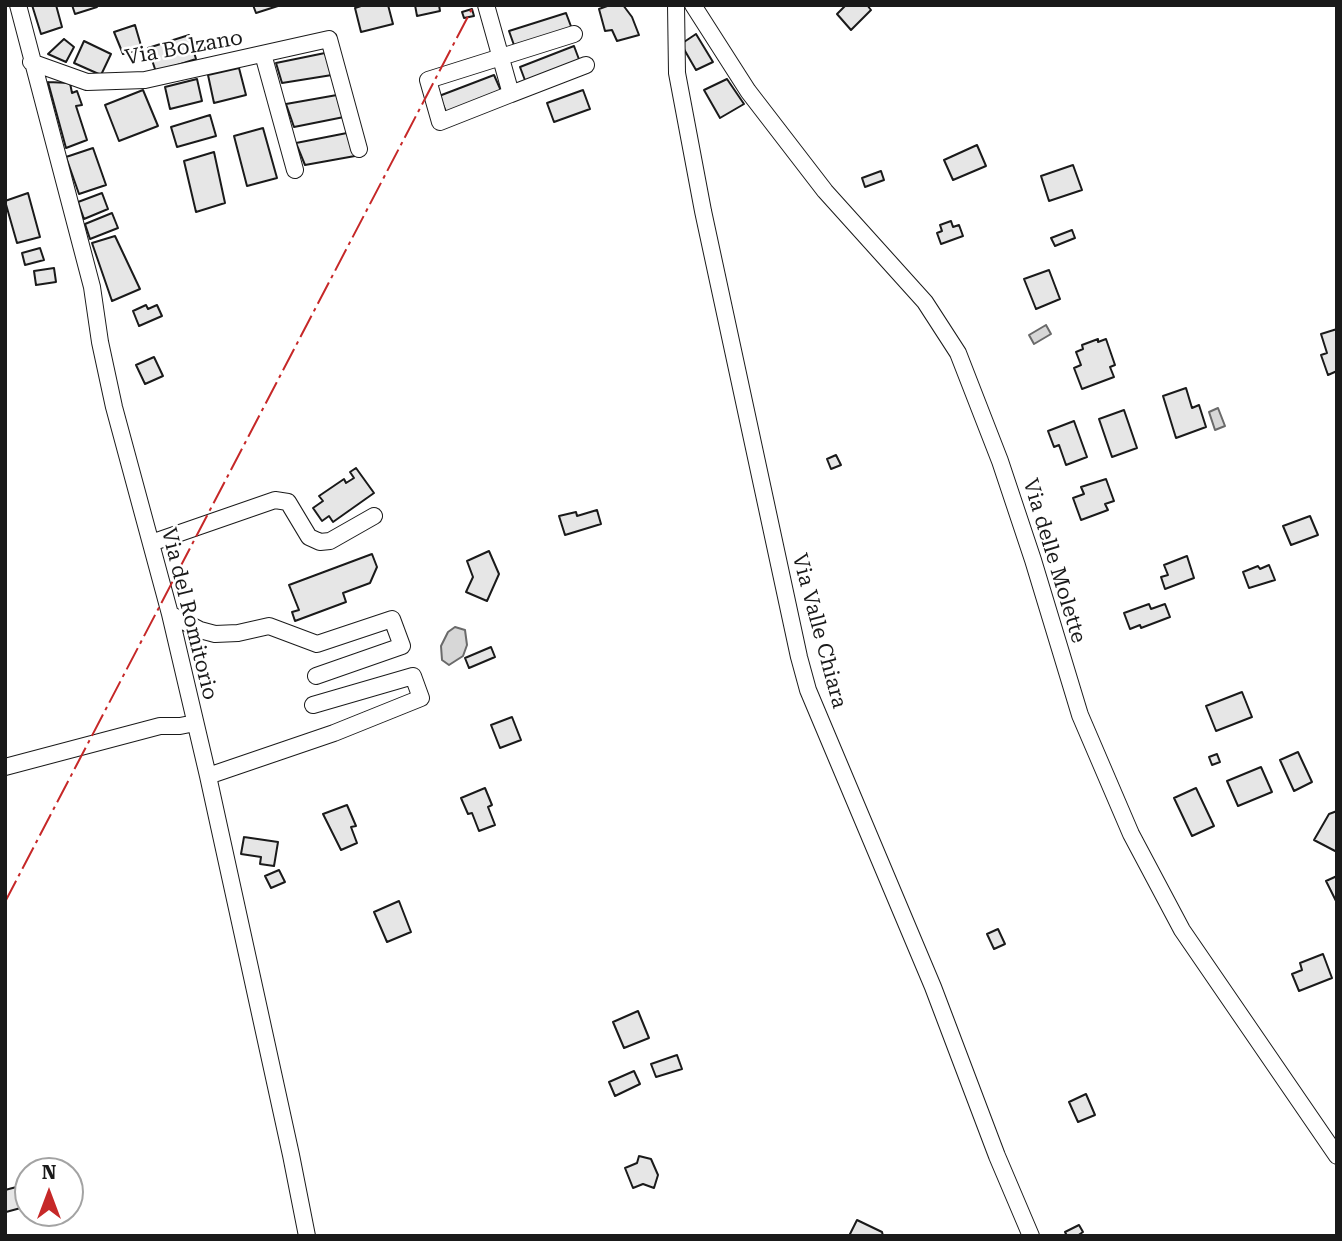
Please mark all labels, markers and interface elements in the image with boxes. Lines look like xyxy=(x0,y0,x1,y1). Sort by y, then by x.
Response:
street label: Via Bolzano xyxy=(123,25,245,71)
street label: Via delle Molette xyxy=(1017,476,1091,646)
street label: Via del Romitorio xyxy=(155,525,223,703)
street label: Via Valle Chiara xyxy=(786,551,852,711)
north arrow xyxy=(14,1157,84,1227)
text: N xyxy=(42,1161,56,1184)

